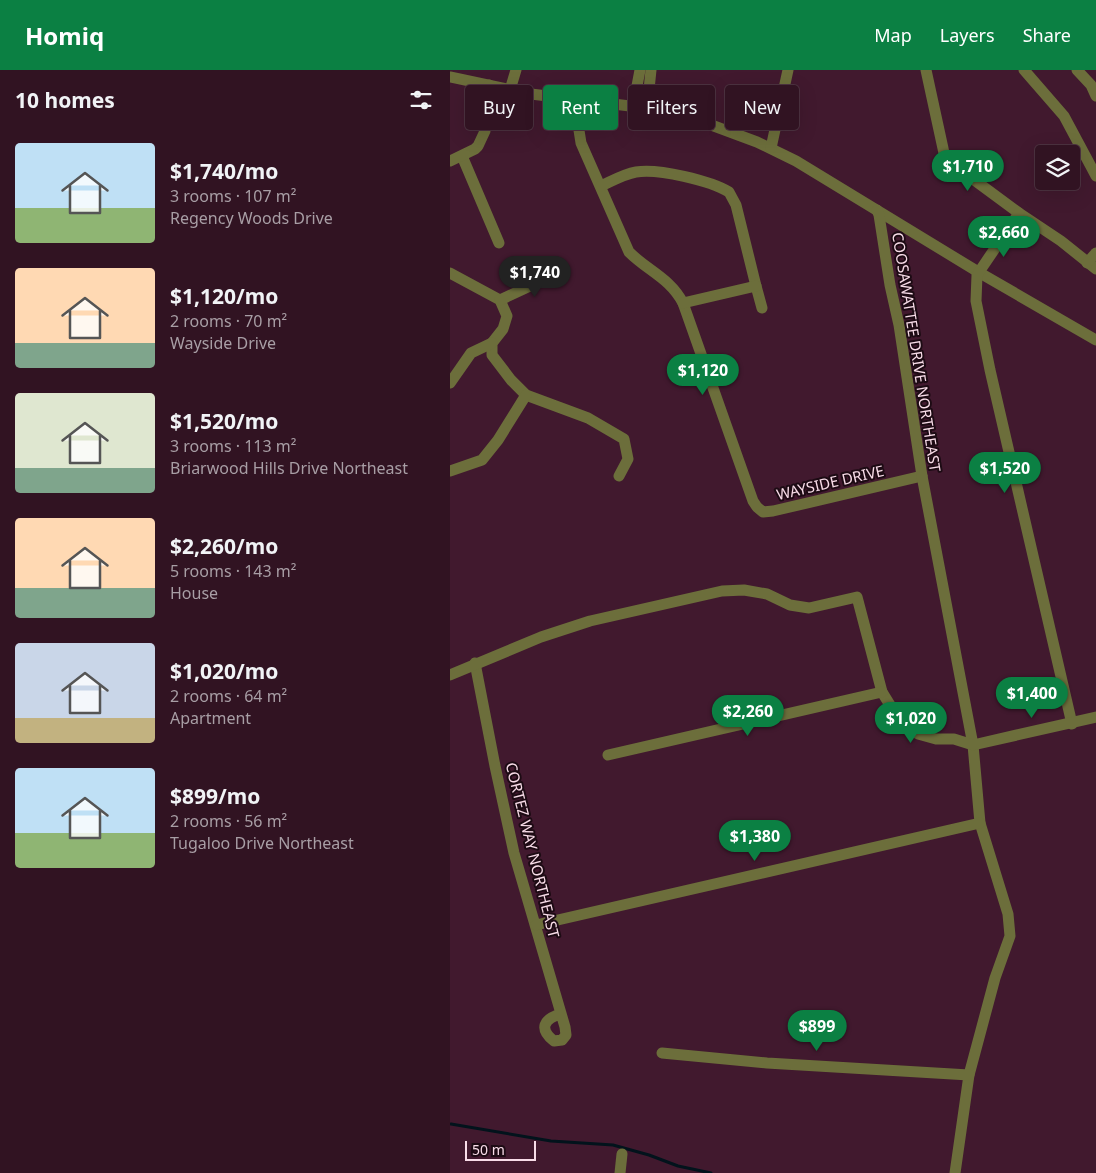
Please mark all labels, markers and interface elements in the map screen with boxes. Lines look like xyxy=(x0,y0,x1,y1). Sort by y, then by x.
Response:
text: Homiq xyxy=(25,19,104,52)
text: Map xyxy=(874,23,912,47)
text: Layers xyxy=(940,23,995,47)
text: Share xyxy=(1023,23,1071,47)
chip: Buy xyxy=(465,85,533,130)
chip: Rent xyxy=(543,85,618,130)
chip: Filters xyxy=(628,85,715,130)
chip: New xyxy=(725,85,799,130)
text: 10 homes xyxy=(15,86,115,114)
icon: filters xyxy=(407,86,435,114)
map controls xyxy=(1035,145,1080,190)
button: layers xyxy=(1035,145,1080,190)
pin: $1,710 xyxy=(927,150,1009,192)
text: $1,710 xyxy=(943,155,993,177)
text: $1,740/mo xyxy=(170,157,278,185)
icon: home xyxy=(55,163,115,223)
text: 3 rooms · 107 m² xyxy=(170,185,296,207)
text: Regency Woods Drive xyxy=(170,207,333,229)
pin: $2,660 xyxy=(963,216,1045,258)
text: $2,660 xyxy=(979,221,1029,243)
street label: COOSAWATTEE DRIVE NORTHEAST xyxy=(888,231,946,474)
pin: $1,740 xyxy=(494,256,576,298)
text: $1,740 xyxy=(510,261,560,283)
text: $1,120/mo xyxy=(170,282,278,310)
icon: home xyxy=(55,288,115,348)
text: 2 rooms · 70 m² xyxy=(170,310,287,332)
text: Wayside Drive xyxy=(170,332,276,354)
pin: $1,120 xyxy=(662,354,744,396)
text: $1,120 xyxy=(678,359,728,381)
text: $1,520/mo xyxy=(170,407,278,435)
icon: home xyxy=(55,413,115,473)
text: 3 rooms · 113 m² xyxy=(170,435,296,457)
pin: $1,520 xyxy=(964,452,1046,494)
text: Briarwood Hills Drive Northeast xyxy=(170,457,408,479)
text: $1,520 xyxy=(980,457,1030,479)
street label: WAYSIDE DRIVE xyxy=(774,460,886,504)
text: $2,260/mo xyxy=(170,532,278,560)
icon: home xyxy=(55,538,115,598)
text: 5 rooms · 143 m² xyxy=(170,560,296,582)
text: House xyxy=(170,582,218,604)
text: $1,020/mo xyxy=(170,657,278,685)
icon: home xyxy=(55,663,115,723)
pin: $1,400 xyxy=(991,676,1073,719)
text: $1,400 xyxy=(1007,682,1057,704)
text: 2 rooms · 64 m² xyxy=(170,685,287,707)
pin: $2,260 xyxy=(707,694,789,737)
text: $2,260 xyxy=(723,700,773,722)
pin: $1,020 xyxy=(870,702,952,744)
text: Apartment xyxy=(170,707,251,729)
text: $1,020 xyxy=(886,707,936,729)
street label: CORTEZ WAY NORTHEAST xyxy=(501,760,565,940)
text: $899/mo xyxy=(170,782,260,810)
icon: home xyxy=(55,788,115,848)
text: 2 rooms · 56 m² xyxy=(170,810,287,832)
pin: $1,380 xyxy=(714,820,796,862)
text: $1,380 xyxy=(730,825,780,847)
text: Tugaloo Drive Northeast xyxy=(170,832,354,854)
pin: $899 xyxy=(787,1010,847,1052)
text: $899 xyxy=(799,1015,835,1037)
scale bar xyxy=(465,1138,536,1161)
text: 50 m xyxy=(472,1140,505,1159)

